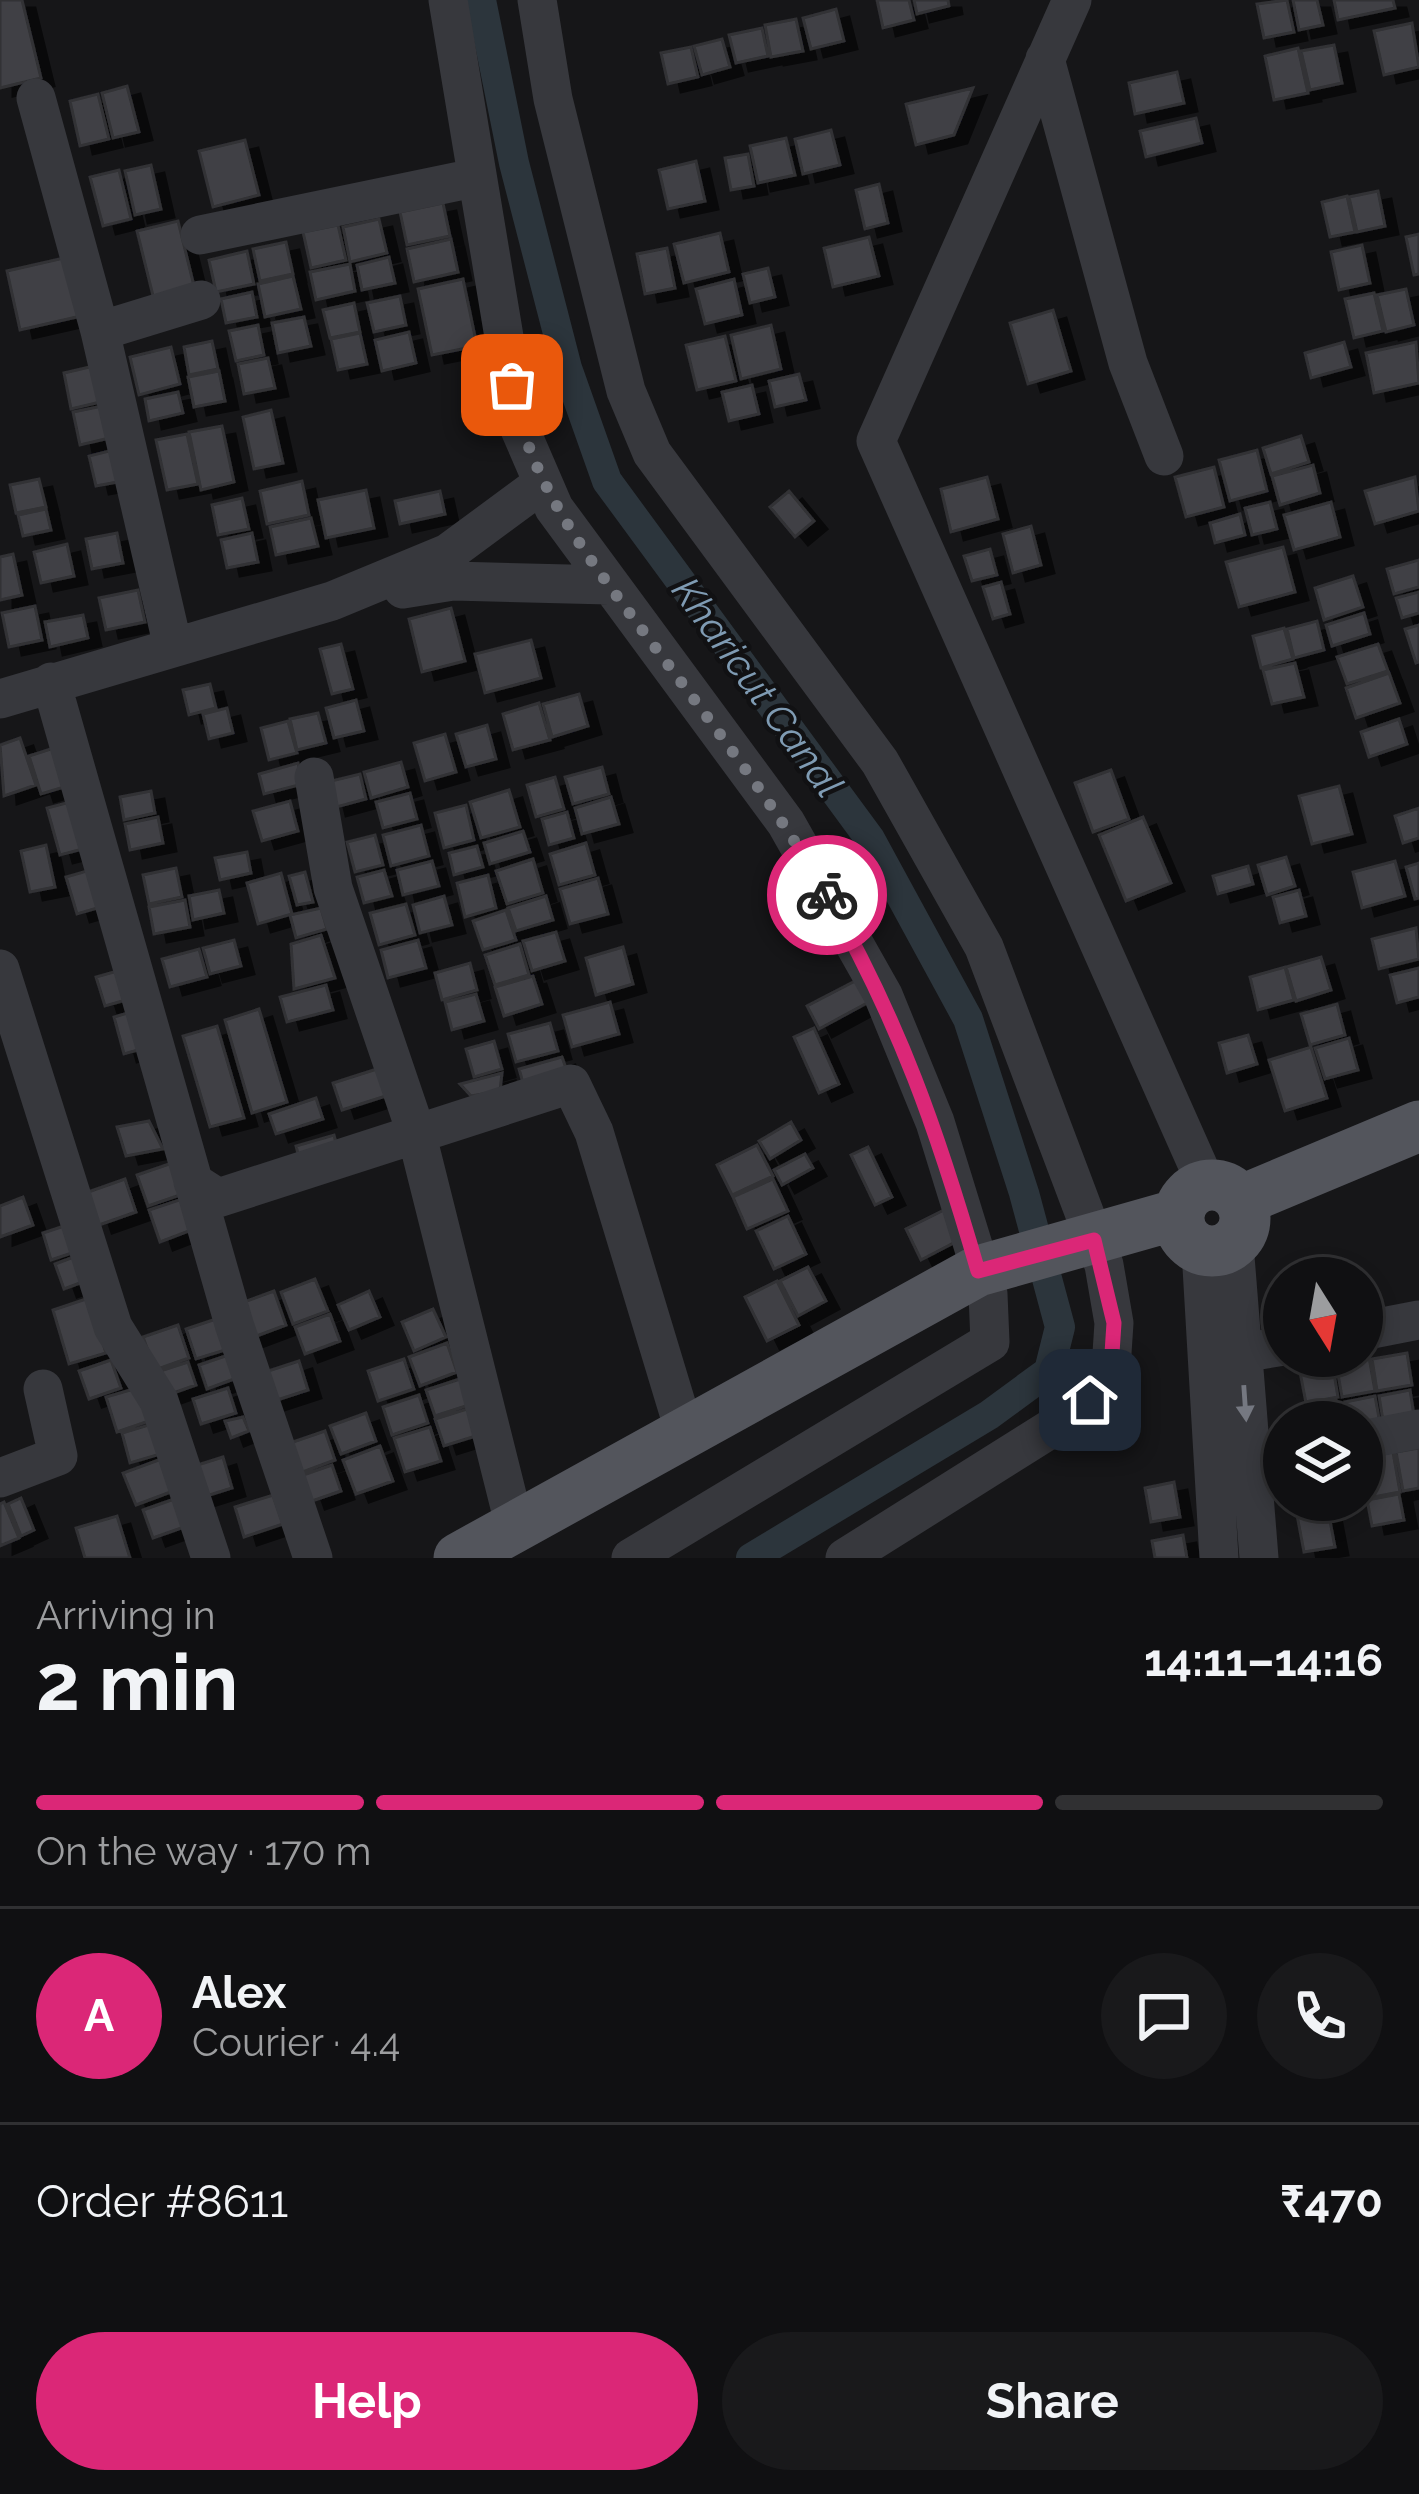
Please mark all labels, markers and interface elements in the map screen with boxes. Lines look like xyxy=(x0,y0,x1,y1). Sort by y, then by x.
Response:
pin xyxy=(461,334,563,436)
icon: bag xyxy=(479,352,545,418)
water label: Kharicut Canal xyxy=(663,568,853,806)
courier xyxy=(767,835,887,955)
icon: bike xyxy=(794,862,860,928)
north arrow xyxy=(1263,1257,1383,1377)
map controls xyxy=(1263,1257,1383,1521)
pin xyxy=(1039,1349,1141,1451)
icon: home xyxy=(1057,1367,1123,1433)
one-way arrow xyxy=(1236,1385,1255,1422)
button: layers xyxy=(1263,1401,1383,1521)
text: Arriving in xyxy=(36,1592,216,1638)
text: 14:11–14:16 xyxy=(1144,1634,1383,1687)
text: 2 min xyxy=(36,1637,238,1728)
text: On the way · 170 m xyxy=(36,1828,371,1874)
button: chat xyxy=(1101,1953,1227,2079)
button: phone xyxy=(1257,1953,1383,2079)
text: Alex xyxy=(192,1966,286,2019)
text: A xyxy=(84,1989,114,2042)
text: Courier · 4.4 xyxy=(192,2019,400,2065)
text: Order #8611 xyxy=(36,2175,288,2228)
text: ₹470 xyxy=(1280,2175,1383,2228)
button: Help xyxy=(36,2332,698,2470)
button: Share xyxy=(722,2332,1383,2470)

